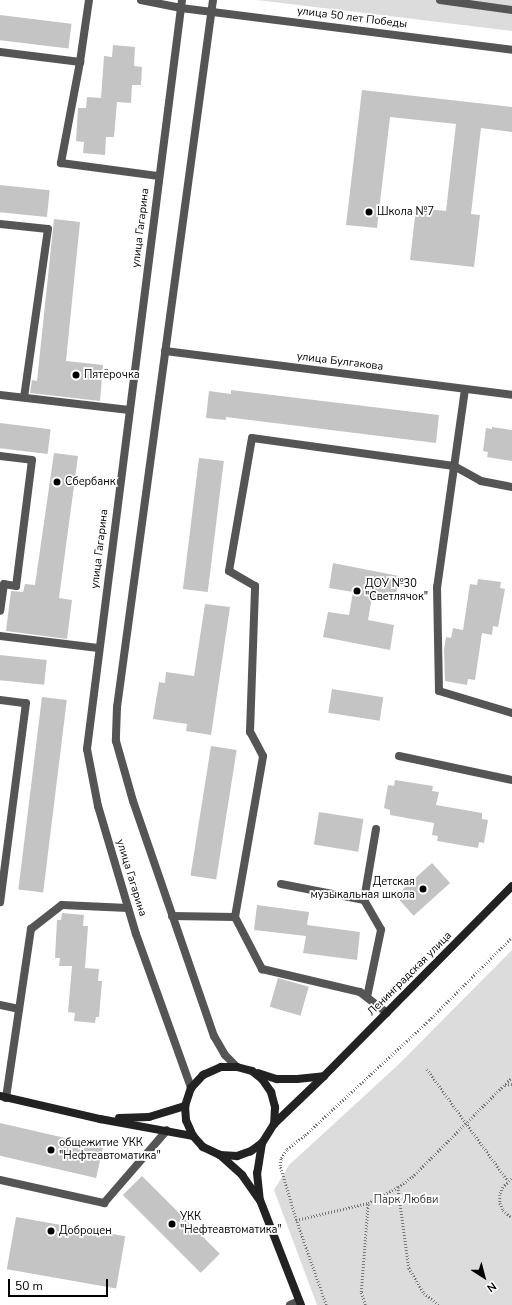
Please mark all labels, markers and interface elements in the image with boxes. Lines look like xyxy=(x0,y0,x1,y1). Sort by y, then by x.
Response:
street label: улица 50 лет Победы xyxy=(296,5,408,31)
street label: улица Гагарина xyxy=(130,188,152,268)
place label: Школа №7 xyxy=(377,205,434,219)
marker: Школа №7 xyxy=(364,207,374,217)
street label: улица Булгакова xyxy=(296,350,384,374)
place label: Пятёрочка xyxy=(84,368,140,382)
marker: Пятёрочка xyxy=(71,370,81,380)
place label: Сбербанк xyxy=(65,475,116,489)
marker: Сбербанк xyxy=(52,477,62,487)
street label: улица Гагарина xyxy=(89,509,111,589)
place label: ДОУ №30 "Светлячок" xyxy=(365,578,428,604)
marker: ДОУ №30 "Светлячок" xyxy=(352,586,362,596)
street label: улица Гагарина xyxy=(113,838,149,918)
place label: Детская музыкальная школа xyxy=(310,876,415,902)
marker: Детская музыкальная школа xyxy=(418,884,428,894)
street label: Ленинградская улица xyxy=(365,929,455,1019)
place label: общежитие УКК "Нефтеавтоматика" xyxy=(59,1137,161,1163)
marker: общежитие УКК "Нефтеавтоматика" xyxy=(46,1145,56,1155)
park label: Парк Любви xyxy=(374,1193,438,1207)
place label: УКК "Нефтеавтоматика" xyxy=(180,1211,282,1237)
marker: УКК "Нефтеавтоматика" xyxy=(167,1219,177,1229)
place label: Доброцен xyxy=(59,1224,112,1238)
marker: Доброцен xyxy=(46,1226,56,1236)
north arrow xyxy=(464,1257,504,1297)
scale bar xyxy=(10,1271,110,1297)
text: 50 m xyxy=(15,1278,43,1294)
text: N xyxy=(484,1279,499,1296)

